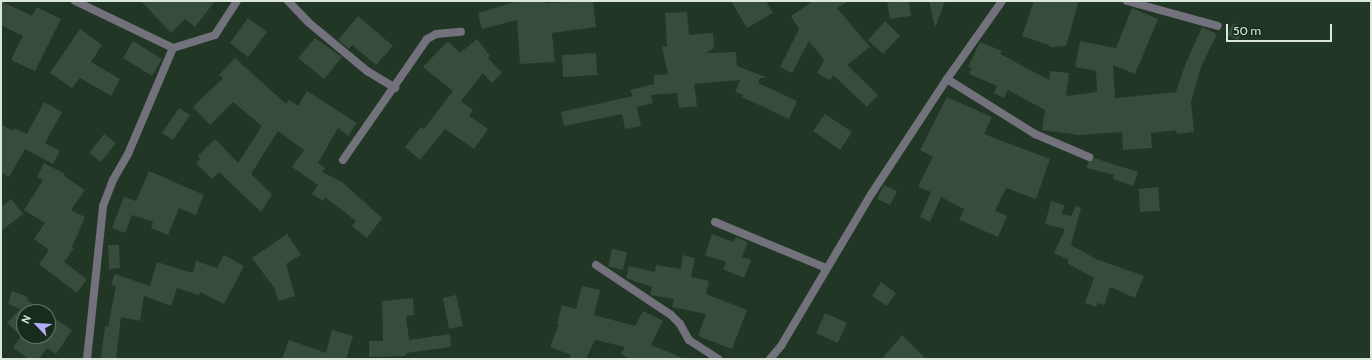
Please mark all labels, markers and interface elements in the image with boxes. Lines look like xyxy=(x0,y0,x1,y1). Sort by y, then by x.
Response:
scale bar xyxy=(1228,16,1334,42)
text: 50 m xyxy=(1233,23,1261,38)
north arrow xyxy=(16,304,56,344)
text: N xyxy=(18,313,34,326)

